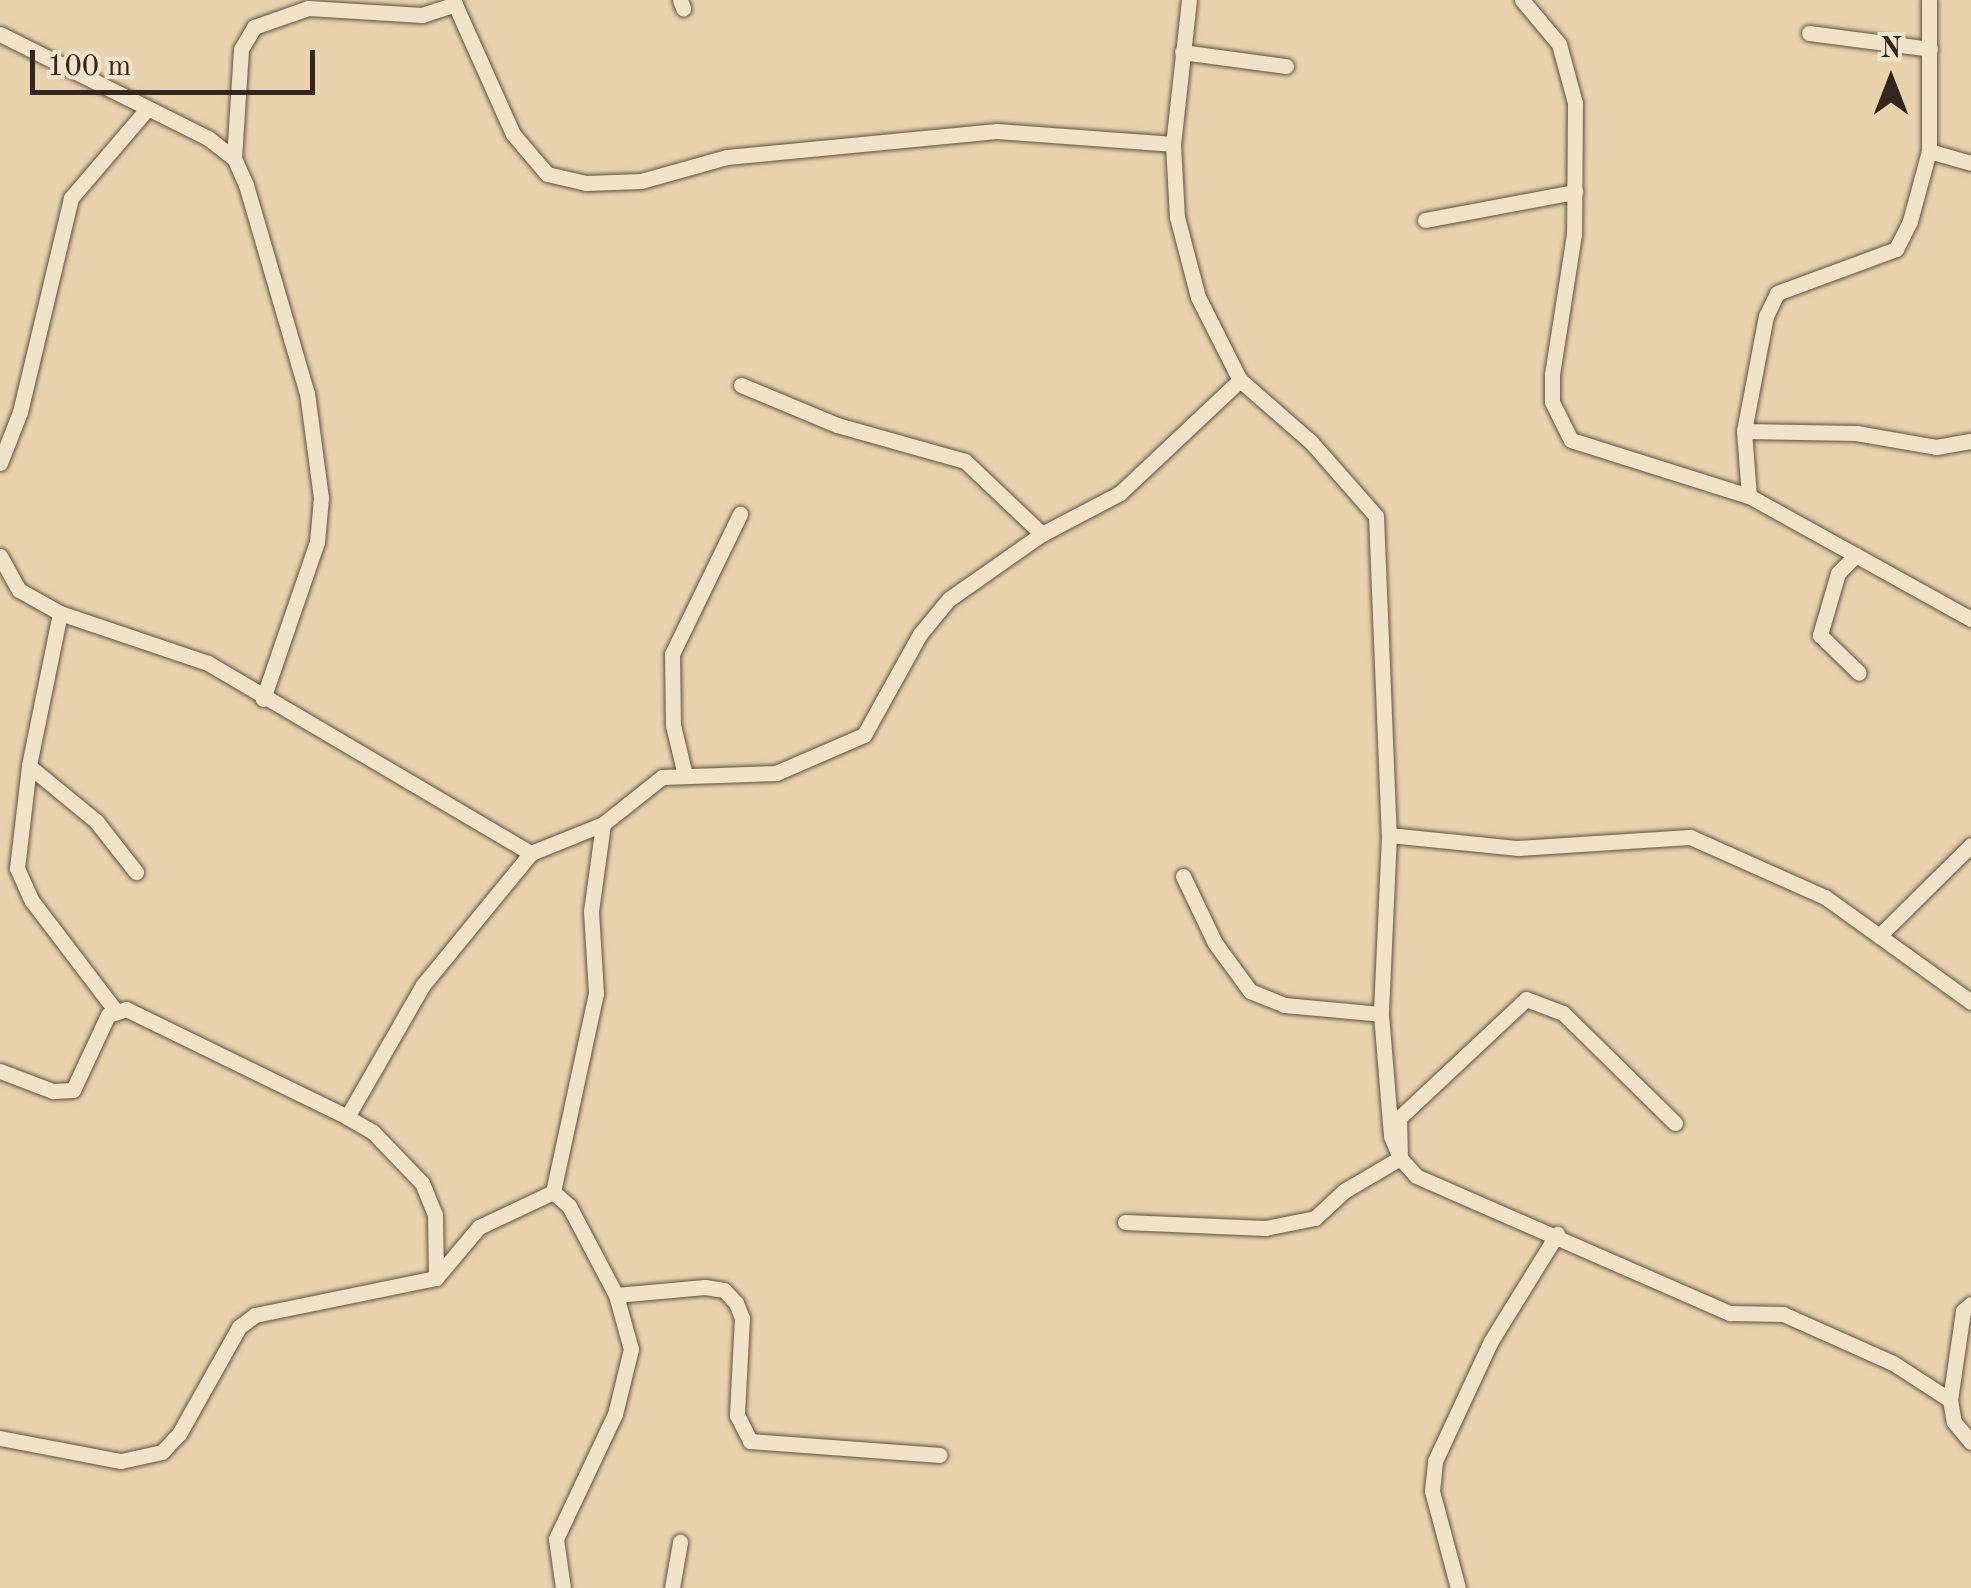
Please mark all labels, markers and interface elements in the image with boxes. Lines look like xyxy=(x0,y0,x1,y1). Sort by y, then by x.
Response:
scale bar xyxy=(35,30,320,92)
north arrow xyxy=(1841,30,1941,130)
text: N xyxy=(1880,36,1902,64)
text: 100 m xyxy=(47,52,131,82)

